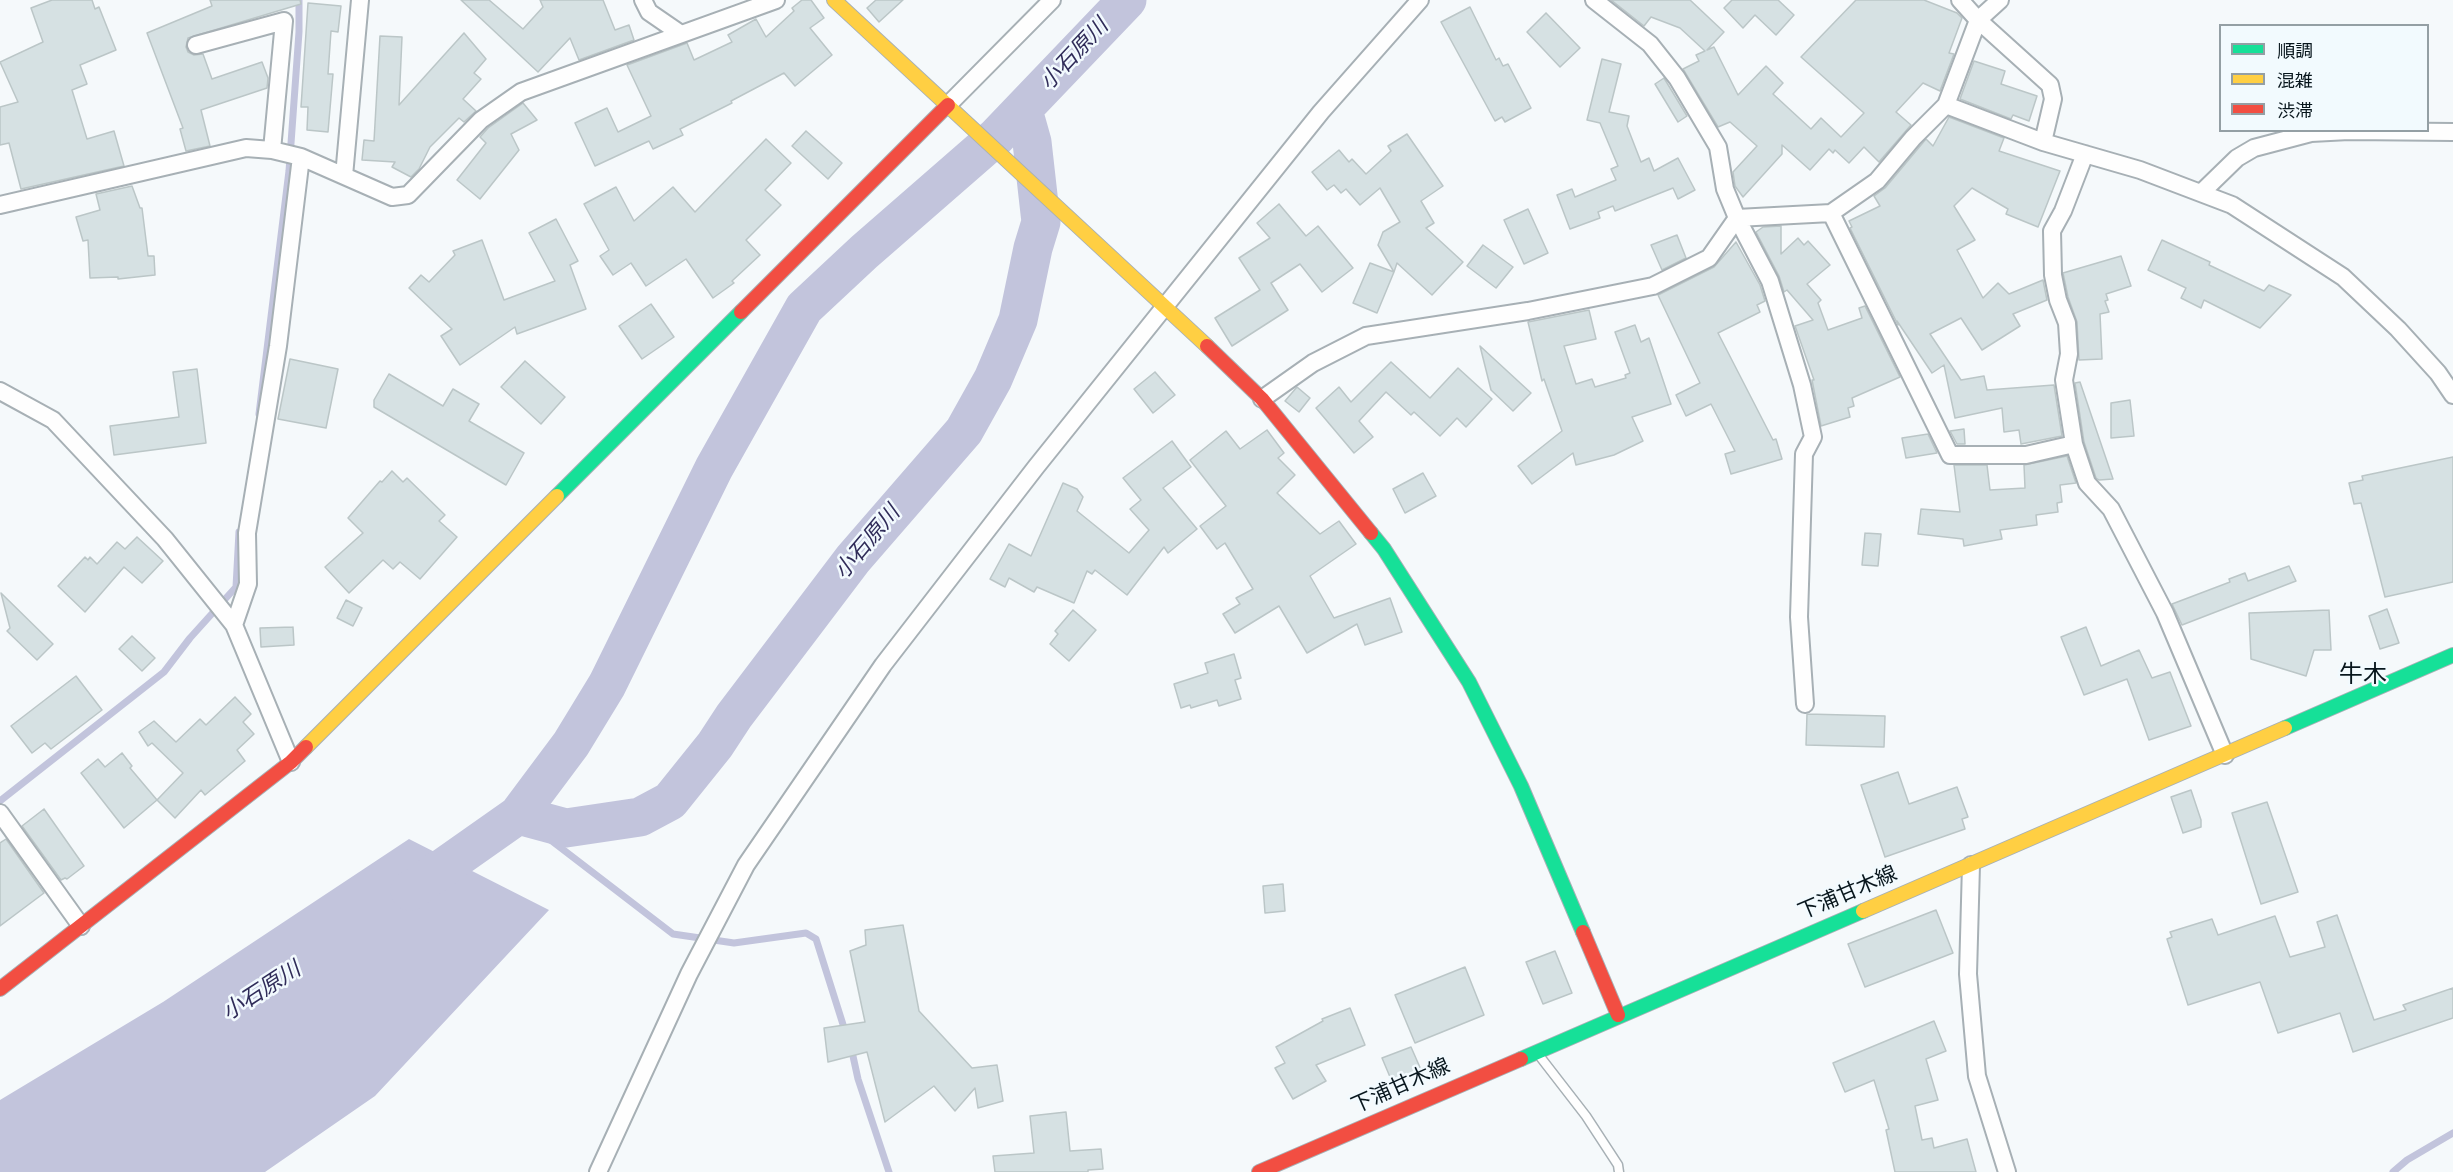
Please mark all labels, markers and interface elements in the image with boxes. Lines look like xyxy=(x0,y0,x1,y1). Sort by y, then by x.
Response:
water label: 小石原川 xyxy=(1035,14,1115,96)
legend xyxy=(2219,24,2429,132)
text: 順調 xyxy=(2277,40,2313,61)
text: 混雑 xyxy=(2277,70,2313,91)
text: 渋滞 xyxy=(2277,100,2313,121)
water label: 小石原川 xyxy=(830,501,906,585)
district label: 牛木 xyxy=(2339,662,2387,690)
street label: 下浦甘木線 xyxy=(1795,862,1901,926)
water label: 小石原川 xyxy=(218,957,306,1027)
street label: 下浦甘木線 xyxy=(1348,1054,1454,1120)

